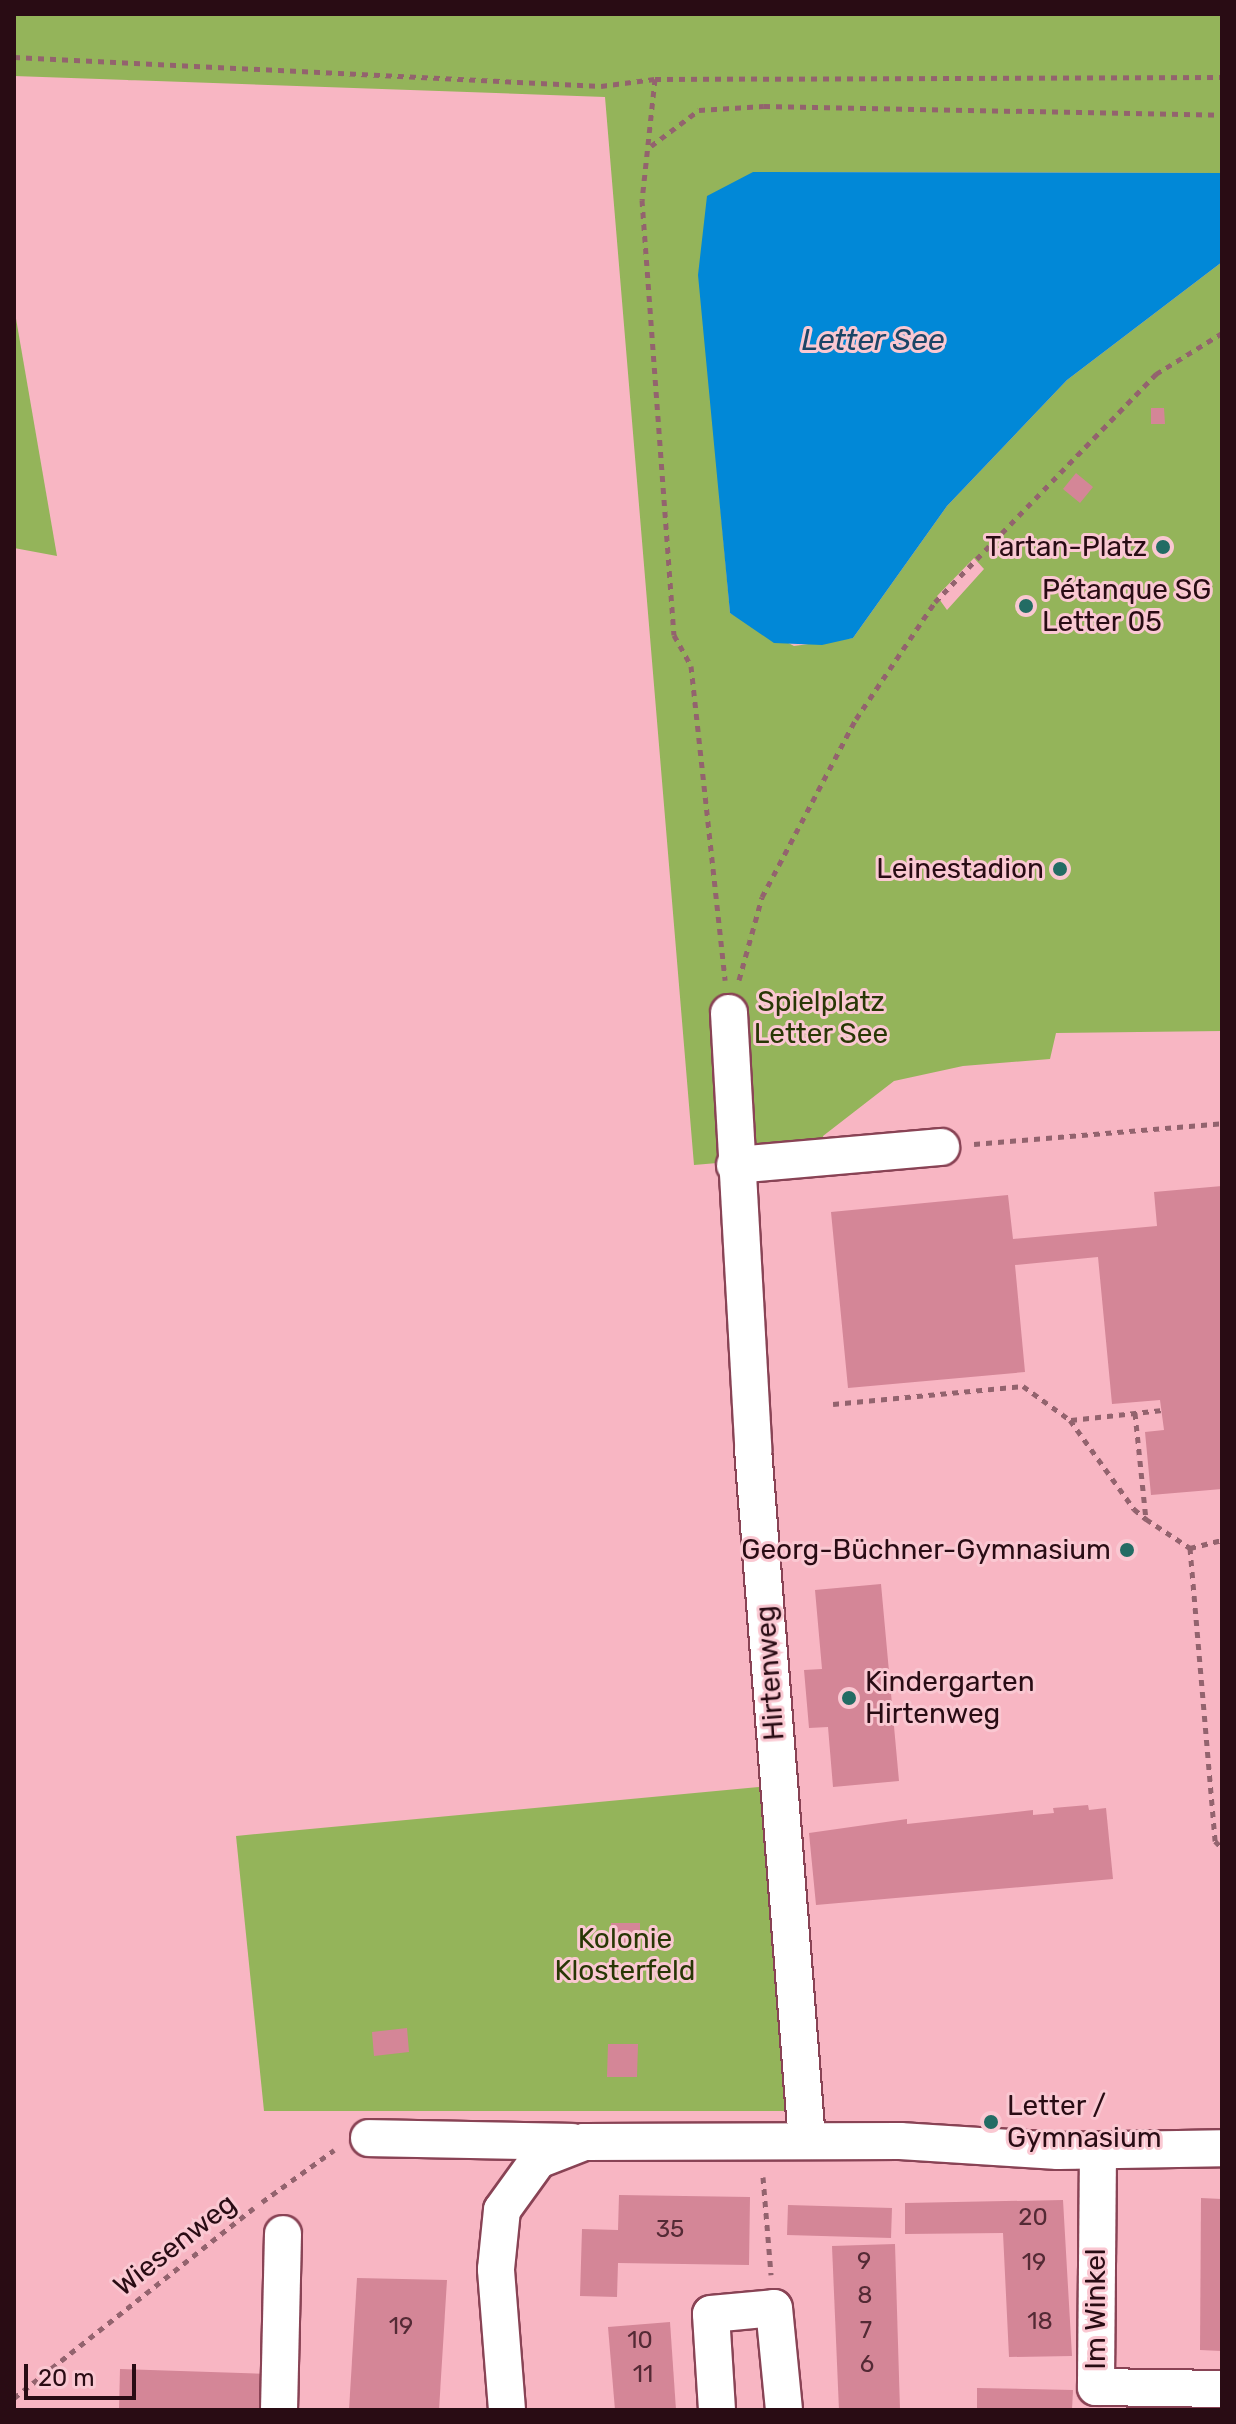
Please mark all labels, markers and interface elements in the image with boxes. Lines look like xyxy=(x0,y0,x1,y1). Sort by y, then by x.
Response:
water label: Letter See xyxy=(801,322,945,358)
place label: Tartan-Platz xyxy=(985,530,1147,564)
marker: Tartan-Platz xyxy=(1154,538,1172,556)
place label: Pétanque SG Letter 05 xyxy=(1042,573,1211,639)
marker: Pétanque SG Letter 05 xyxy=(1017,597,1035,615)
place label: Leinestadion xyxy=(876,852,1044,886)
marker: Leinestadion xyxy=(1051,860,1069,878)
park label: Spielplatz Letter See xyxy=(754,985,888,1051)
place label: Georg-Büchner-Gymnasium xyxy=(741,1533,1111,1567)
marker: Georg-Büchner-Gymnasium xyxy=(1118,1541,1136,1559)
street label: Hirtenweg xyxy=(749,1604,791,1742)
place label: Kindergarten Hirtenweg xyxy=(865,1665,1035,1731)
marker: Kindergarten Hirtenweg xyxy=(840,1689,858,1707)
park label: Kolonie Klosterfeld xyxy=(555,1922,695,1988)
place label: Letter / Gymnasium xyxy=(1007,2089,1162,2155)
marker: Letter / Gymnasium xyxy=(982,2113,1000,2131)
street label: Wiesenweg xyxy=(107,2187,243,2303)
house number: 20 xyxy=(1018,2204,1048,2232)
house number: 35 xyxy=(656,2216,684,2244)
house number: 9 xyxy=(857,2248,871,2276)
street label: Im Winkel xyxy=(1079,2248,1113,2370)
house number: 19 xyxy=(1022,2249,1046,2277)
house number: 8 xyxy=(857,2282,873,2310)
house number: 18 xyxy=(1027,2308,1053,2336)
house number: 19 xyxy=(389,2313,413,2341)
house number: 7 xyxy=(860,2317,872,2345)
house number: 10 xyxy=(627,2327,653,2355)
scale bar xyxy=(28,2348,140,2398)
house number: 6 xyxy=(860,2351,874,2379)
house number: 11 xyxy=(633,2361,653,2389)
text: 20 m xyxy=(38,2364,95,2392)

